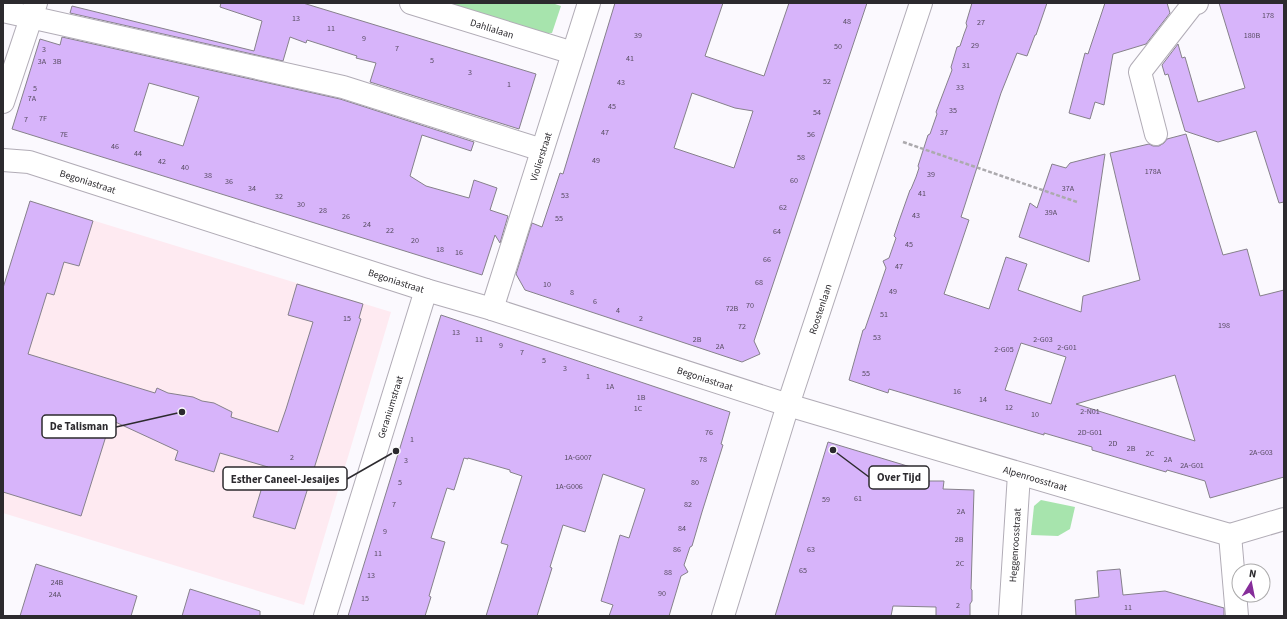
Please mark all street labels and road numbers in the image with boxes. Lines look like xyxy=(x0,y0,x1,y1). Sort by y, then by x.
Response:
street label: Dahlialaan xyxy=(468,16,515,42)
street label: Violierstraat xyxy=(527,130,556,183)
street label: Begoniastraat xyxy=(58,166,118,198)
street label: Begoniastraat xyxy=(366,266,426,297)
street label: Roostenlaan xyxy=(806,282,836,336)
street label: Begoniastraat xyxy=(675,363,735,395)
street label: Geraniumstraat xyxy=(374,373,407,440)
street label: Alpenroosstraat xyxy=(1001,463,1070,495)
street label: Heggenroosstraat xyxy=(1006,507,1025,583)

